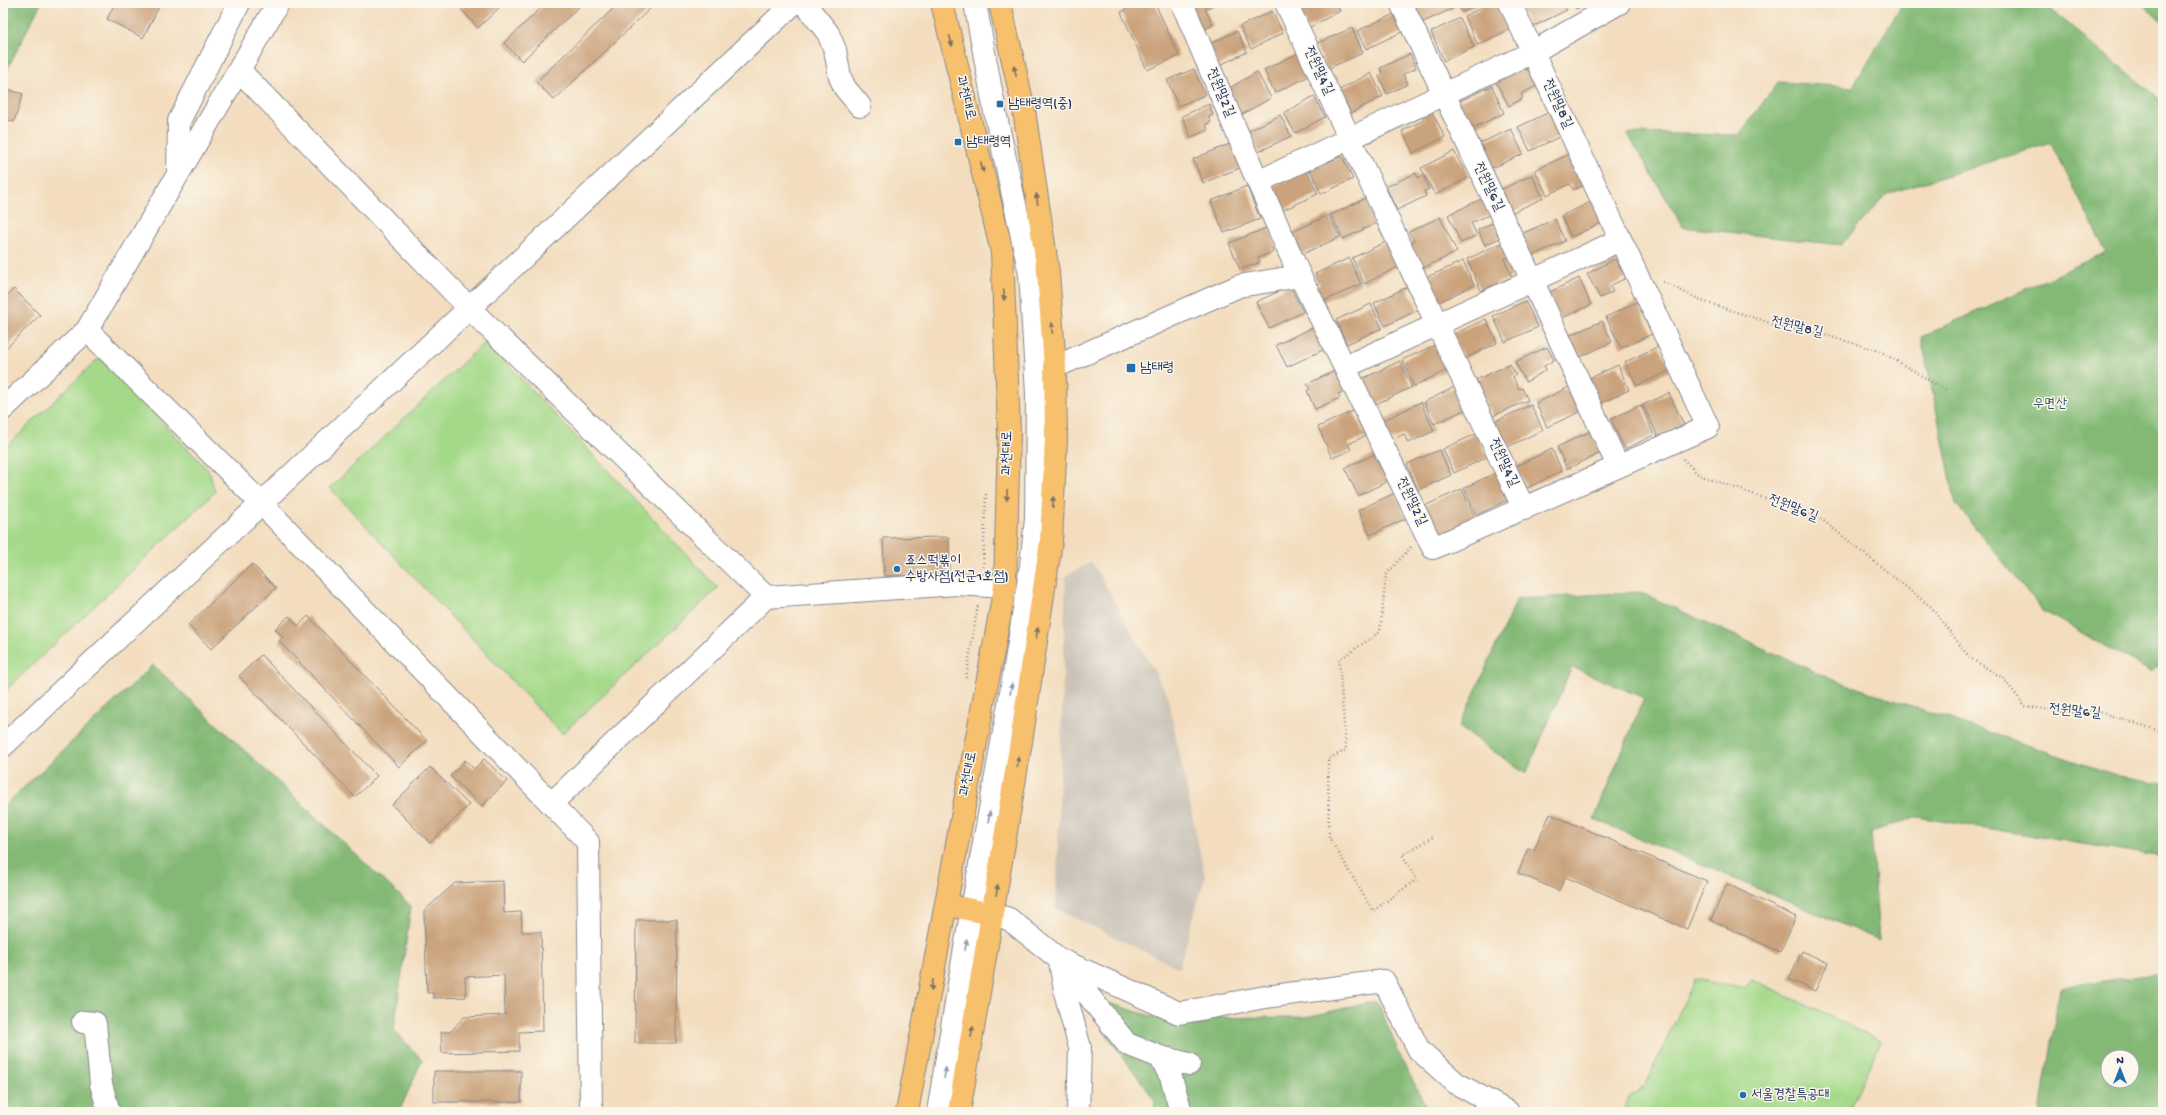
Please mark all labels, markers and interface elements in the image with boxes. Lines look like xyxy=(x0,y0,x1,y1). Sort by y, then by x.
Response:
one-way arrow xyxy=(948,35,954,47)
street label: 전원말4길 xyxy=(1299,44,1337,99)
one-way arrow xyxy=(1012,65,1018,77)
street label: 전원말2길 xyxy=(1202,66,1238,121)
street label: 과천대로 xyxy=(951,74,979,122)
street label: 전원말8길 xyxy=(1538,77,1576,132)
place label: 남태령역(중) xyxy=(1008,96,1072,113)
marker: 남태령역(중) xyxy=(995,99,1005,109)
place label: 남태령역 xyxy=(966,134,1011,151)
marker: 남태령역 xyxy=(953,137,963,147)
street label: 전원말6길 xyxy=(1469,160,1507,215)
one-way arrow xyxy=(979,161,985,173)
one-way arrow xyxy=(1034,193,1040,205)
one-way arrow xyxy=(1000,289,1007,301)
street label: 전원말8길 xyxy=(1769,314,1825,342)
one-way arrow xyxy=(1048,322,1055,334)
place label: 남태령 xyxy=(1140,360,1174,377)
marker: 남태령 xyxy=(1125,362,1137,374)
park label: 우면산 xyxy=(2033,396,2068,413)
street label: 과천대로 xyxy=(999,430,1017,476)
street label: 전원말4길 xyxy=(1484,436,1522,491)
street label: 전원말2길 xyxy=(1392,475,1430,530)
one-way arrow xyxy=(1004,489,1011,501)
street label: 전원말6길 xyxy=(1766,492,1821,527)
one-way arrow xyxy=(1050,496,1057,508)
place label: 죠스떡볶이 수방사점(전군1호점) xyxy=(905,553,1009,586)
marker: 죠스떡볶이 수방사점(전군1호점) xyxy=(892,564,902,574)
one-way arrow xyxy=(1034,627,1040,640)
one-way arrow xyxy=(1008,683,1014,695)
street label: 전원말6길 xyxy=(2048,701,2102,723)
street label: 과천대로 xyxy=(957,750,981,798)
one-way arrow xyxy=(1015,756,1021,768)
one-way arrow xyxy=(986,811,992,823)
one-way arrow xyxy=(994,884,1000,896)
one-way arrow xyxy=(963,939,969,951)
one-way arrow xyxy=(928,979,934,991)
one-way arrow xyxy=(970,1026,976,1038)
north arrow xyxy=(2100,1049,2140,1089)
text: N xyxy=(2116,1055,2124,1067)
one-way arrow xyxy=(942,1067,948,1080)
place label: 서울경찰특공대 xyxy=(1751,1087,1830,1104)
marker: 서울경찰특공대 xyxy=(1738,1090,1748,1100)

